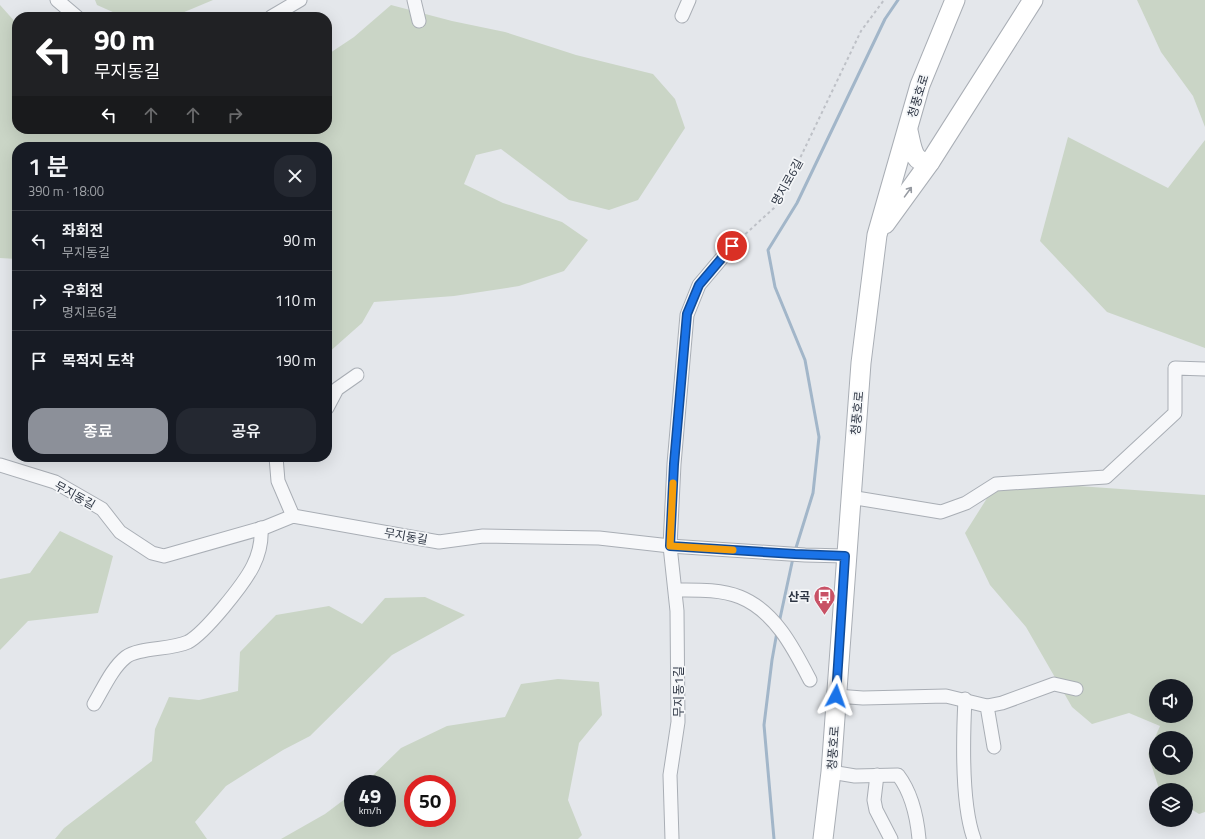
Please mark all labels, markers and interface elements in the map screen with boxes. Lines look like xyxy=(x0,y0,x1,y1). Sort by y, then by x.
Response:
text: 90 m xyxy=(94,18,155,61)
icon: left xyxy=(28,28,80,80)
text: 무지동길 xyxy=(94,58,160,85)
street label: 청풍호로 xyxy=(902,72,934,120)
icon: left xyxy=(98,104,120,126)
icon: ahead xyxy=(140,104,162,126)
icon: ahead xyxy=(182,104,204,126)
icon: right xyxy=(224,104,246,126)
text: 1 분 xyxy=(28,148,69,184)
button: close xyxy=(274,155,316,197)
street label: 명지로6길 xyxy=(766,155,808,209)
text: 390 m · 18:00 xyxy=(28,181,104,201)
one-way arrow xyxy=(904,187,912,198)
text: 좌회전 xyxy=(62,219,103,242)
text: 90 m xyxy=(283,229,316,252)
pin xyxy=(715,229,749,263)
icon: left xyxy=(28,230,50,252)
icon: arrive xyxy=(721,235,743,257)
text: 무지동길 xyxy=(62,242,110,262)
text: 우회전 xyxy=(62,279,103,302)
text: 110 m xyxy=(275,289,316,312)
icon: right xyxy=(28,290,50,312)
text: 명지로6길 xyxy=(62,302,117,322)
text: 목적지 도착 xyxy=(62,349,134,372)
text: 190 m xyxy=(275,349,316,372)
icon: arrive xyxy=(28,350,50,372)
street label: 청풍호로 xyxy=(846,390,868,436)
button: 종료 xyxy=(28,408,168,454)
button: 공유 xyxy=(176,408,316,454)
street label: 무지동길 xyxy=(51,476,99,514)
street label: 무지동길 xyxy=(383,523,429,549)
bus stop icon: 산곡 xyxy=(812,583,838,616)
place label: 산곡 xyxy=(788,587,810,606)
street label: 무지동1길 xyxy=(669,667,688,717)
position arrow xyxy=(815,675,857,717)
map controls xyxy=(1149,679,1193,827)
button: sound xyxy=(1149,679,1193,723)
street label: 청풍호로 xyxy=(822,725,844,771)
button: search xyxy=(1149,731,1193,775)
speed limit sign: 50 xyxy=(404,775,456,827)
text: 49 xyxy=(359,780,381,811)
button: layers xyxy=(1149,783,1193,827)
text: km/h xyxy=(359,803,381,818)

